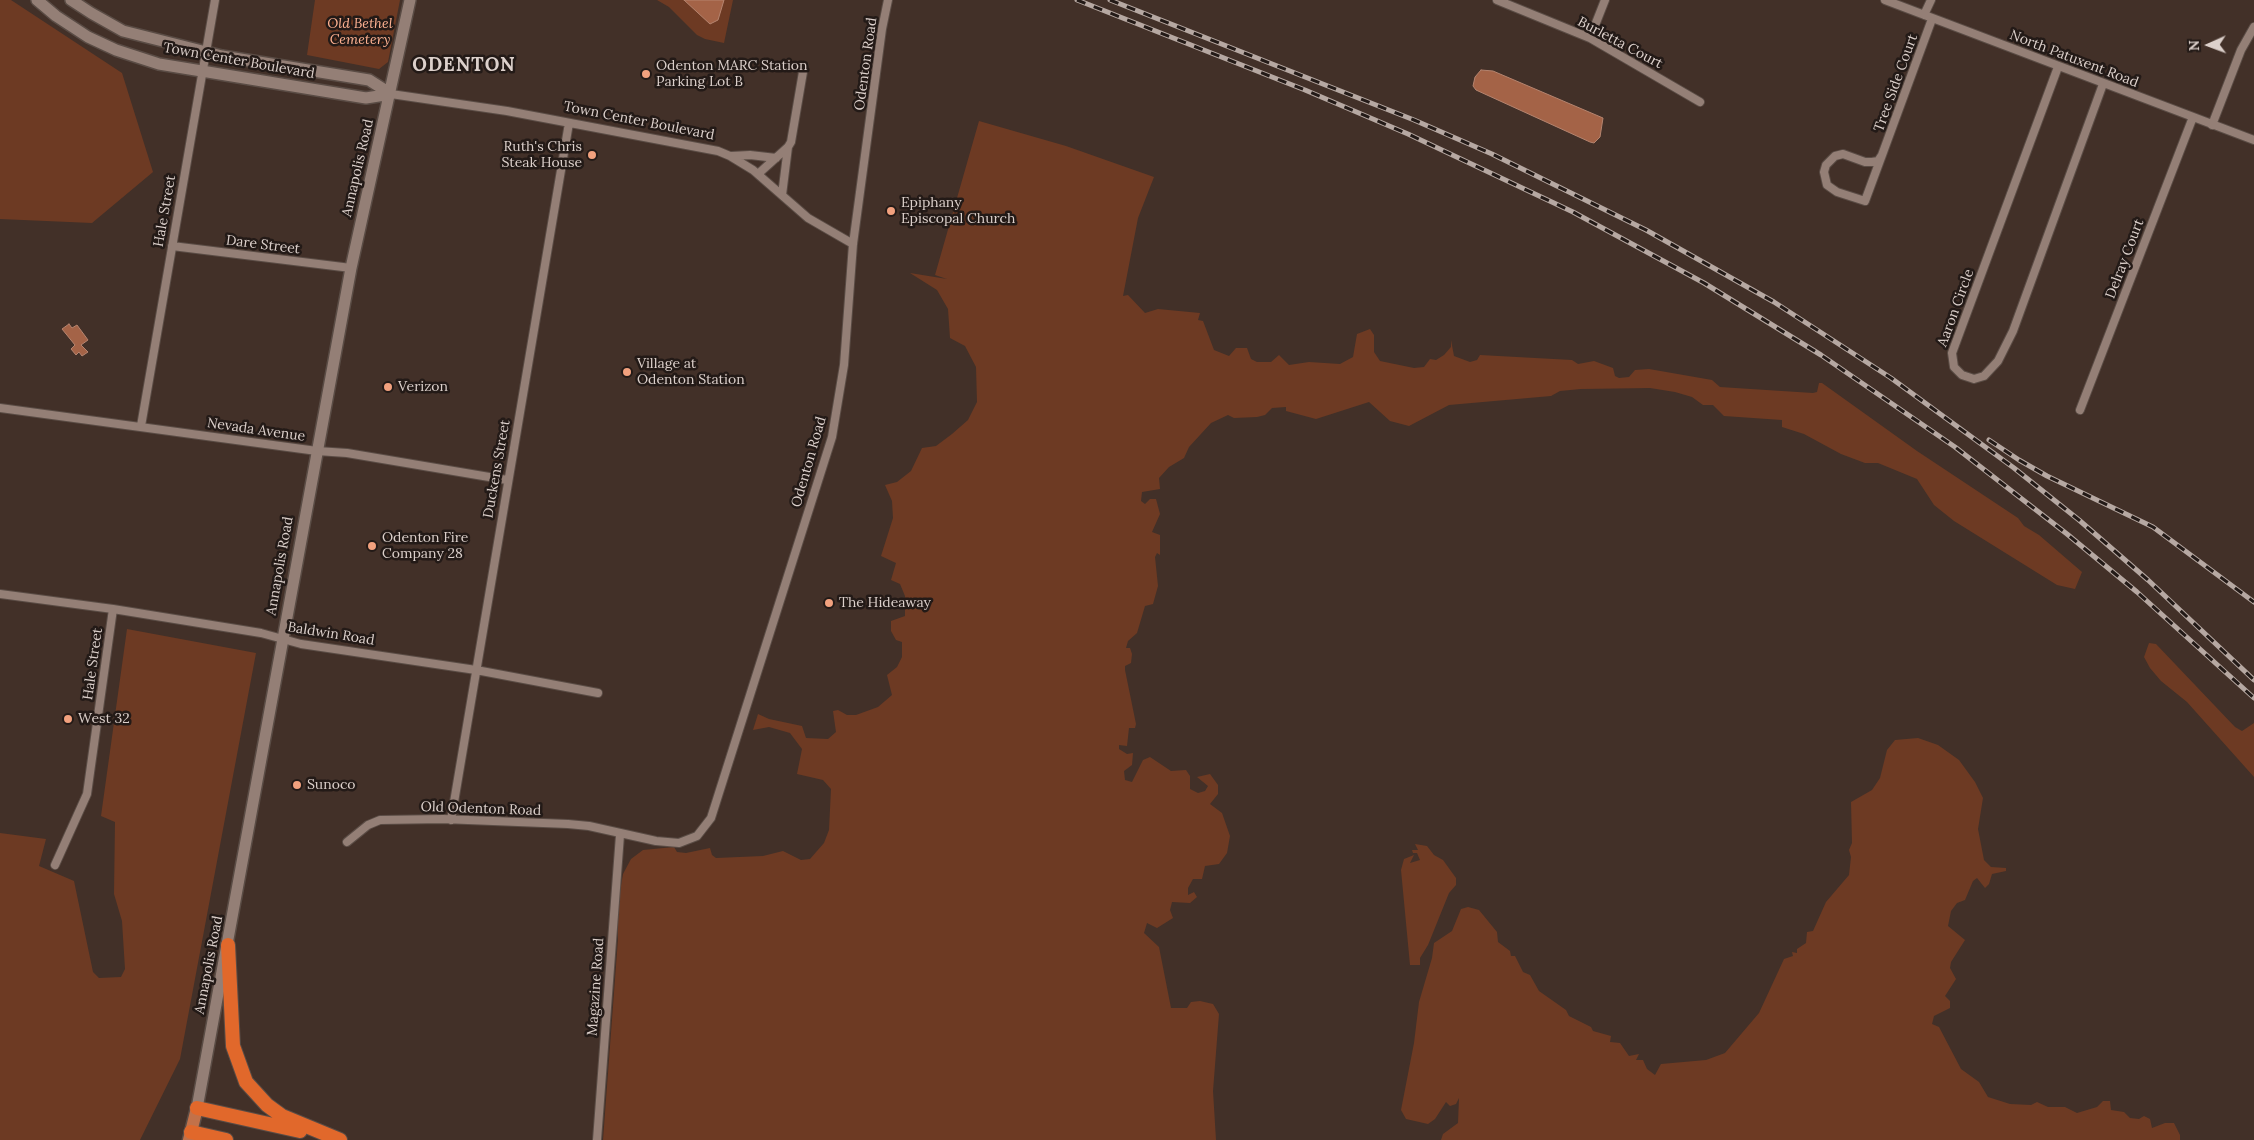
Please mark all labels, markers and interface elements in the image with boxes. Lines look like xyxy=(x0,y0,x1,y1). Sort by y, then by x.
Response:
street label: Burletta Court xyxy=(1575,14,1665,72)
park label: Old Bethel Cemetery xyxy=(327,16,393,48)
street label: Odenton Road xyxy=(851,16,881,112)
north arrow xyxy=(2184,20,2234,70)
street label: North Patuxent Road xyxy=(2007,27,2141,91)
street label: Tree Side Court xyxy=(1871,32,1921,134)
street label: Town Center Boulevard xyxy=(162,39,316,83)
text: N xyxy=(2185,40,2203,51)
district label: ODENTON xyxy=(411,55,517,77)
place label: Odenton MARC Station Parking Lot B xyxy=(656,58,808,90)
marker: Odenton MARC Station Parking Lot B xyxy=(640,68,652,80)
street label: Town Center Boulevard xyxy=(562,98,716,144)
street label: Annapolis Road xyxy=(339,117,377,219)
place label: Ruth's Chris Steak House xyxy=(501,139,582,172)
marker: Ruth's Chris Steak House xyxy=(586,149,598,161)
street label: Hale Street xyxy=(150,174,180,248)
place label: Epiphany Episcopal Church xyxy=(901,195,1015,228)
marker: Epiphany Episcopal Church xyxy=(885,205,897,217)
street label: Delray Court xyxy=(2102,217,2148,301)
street label: Dare Street xyxy=(225,232,301,258)
street label: Aaron Circle xyxy=(1934,267,1978,349)
place label: Village at Odenton Station xyxy=(637,356,745,388)
marker: Village at Odenton Station xyxy=(621,366,633,378)
place label: Verizon xyxy=(398,379,448,395)
marker: Verizon xyxy=(382,381,394,393)
street label: Nevada Avenue xyxy=(206,415,306,445)
street label: Odenton Road xyxy=(788,415,830,509)
street label: Duckens Street xyxy=(480,418,514,520)
street label: Annapolis Road xyxy=(263,515,297,617)
place label: Odenton Fire Company 28 xyxy=(382,530,468,562)
marker: Odenton Fire Company 28 xyxy=(366,540,378,552)
place label: The Hideaway xyxy=(839,595,931,611)
marker: The Hideaway xyxy=(823,597,835,609)
street label: Baldwin Road xyxy=(286,619,376,649)
street label: Hale Street xyxy=(80,627,106,701)
place label: West 32 xyxy=(78,711,130,727)
marker: West 32 xyxy=(62,713,74,725)
place label: Sunoco xyxy=(307,777,355,793)
marker: Sunoco xyxy=(291,779,303,791)
street label: Old Odenton Road xyxy=(420,799,542,819)
street label: Annapolis Road xyxy=(191,914,227,1016)
street label: Magazine Road xyxy=(584,937,608,1037)

